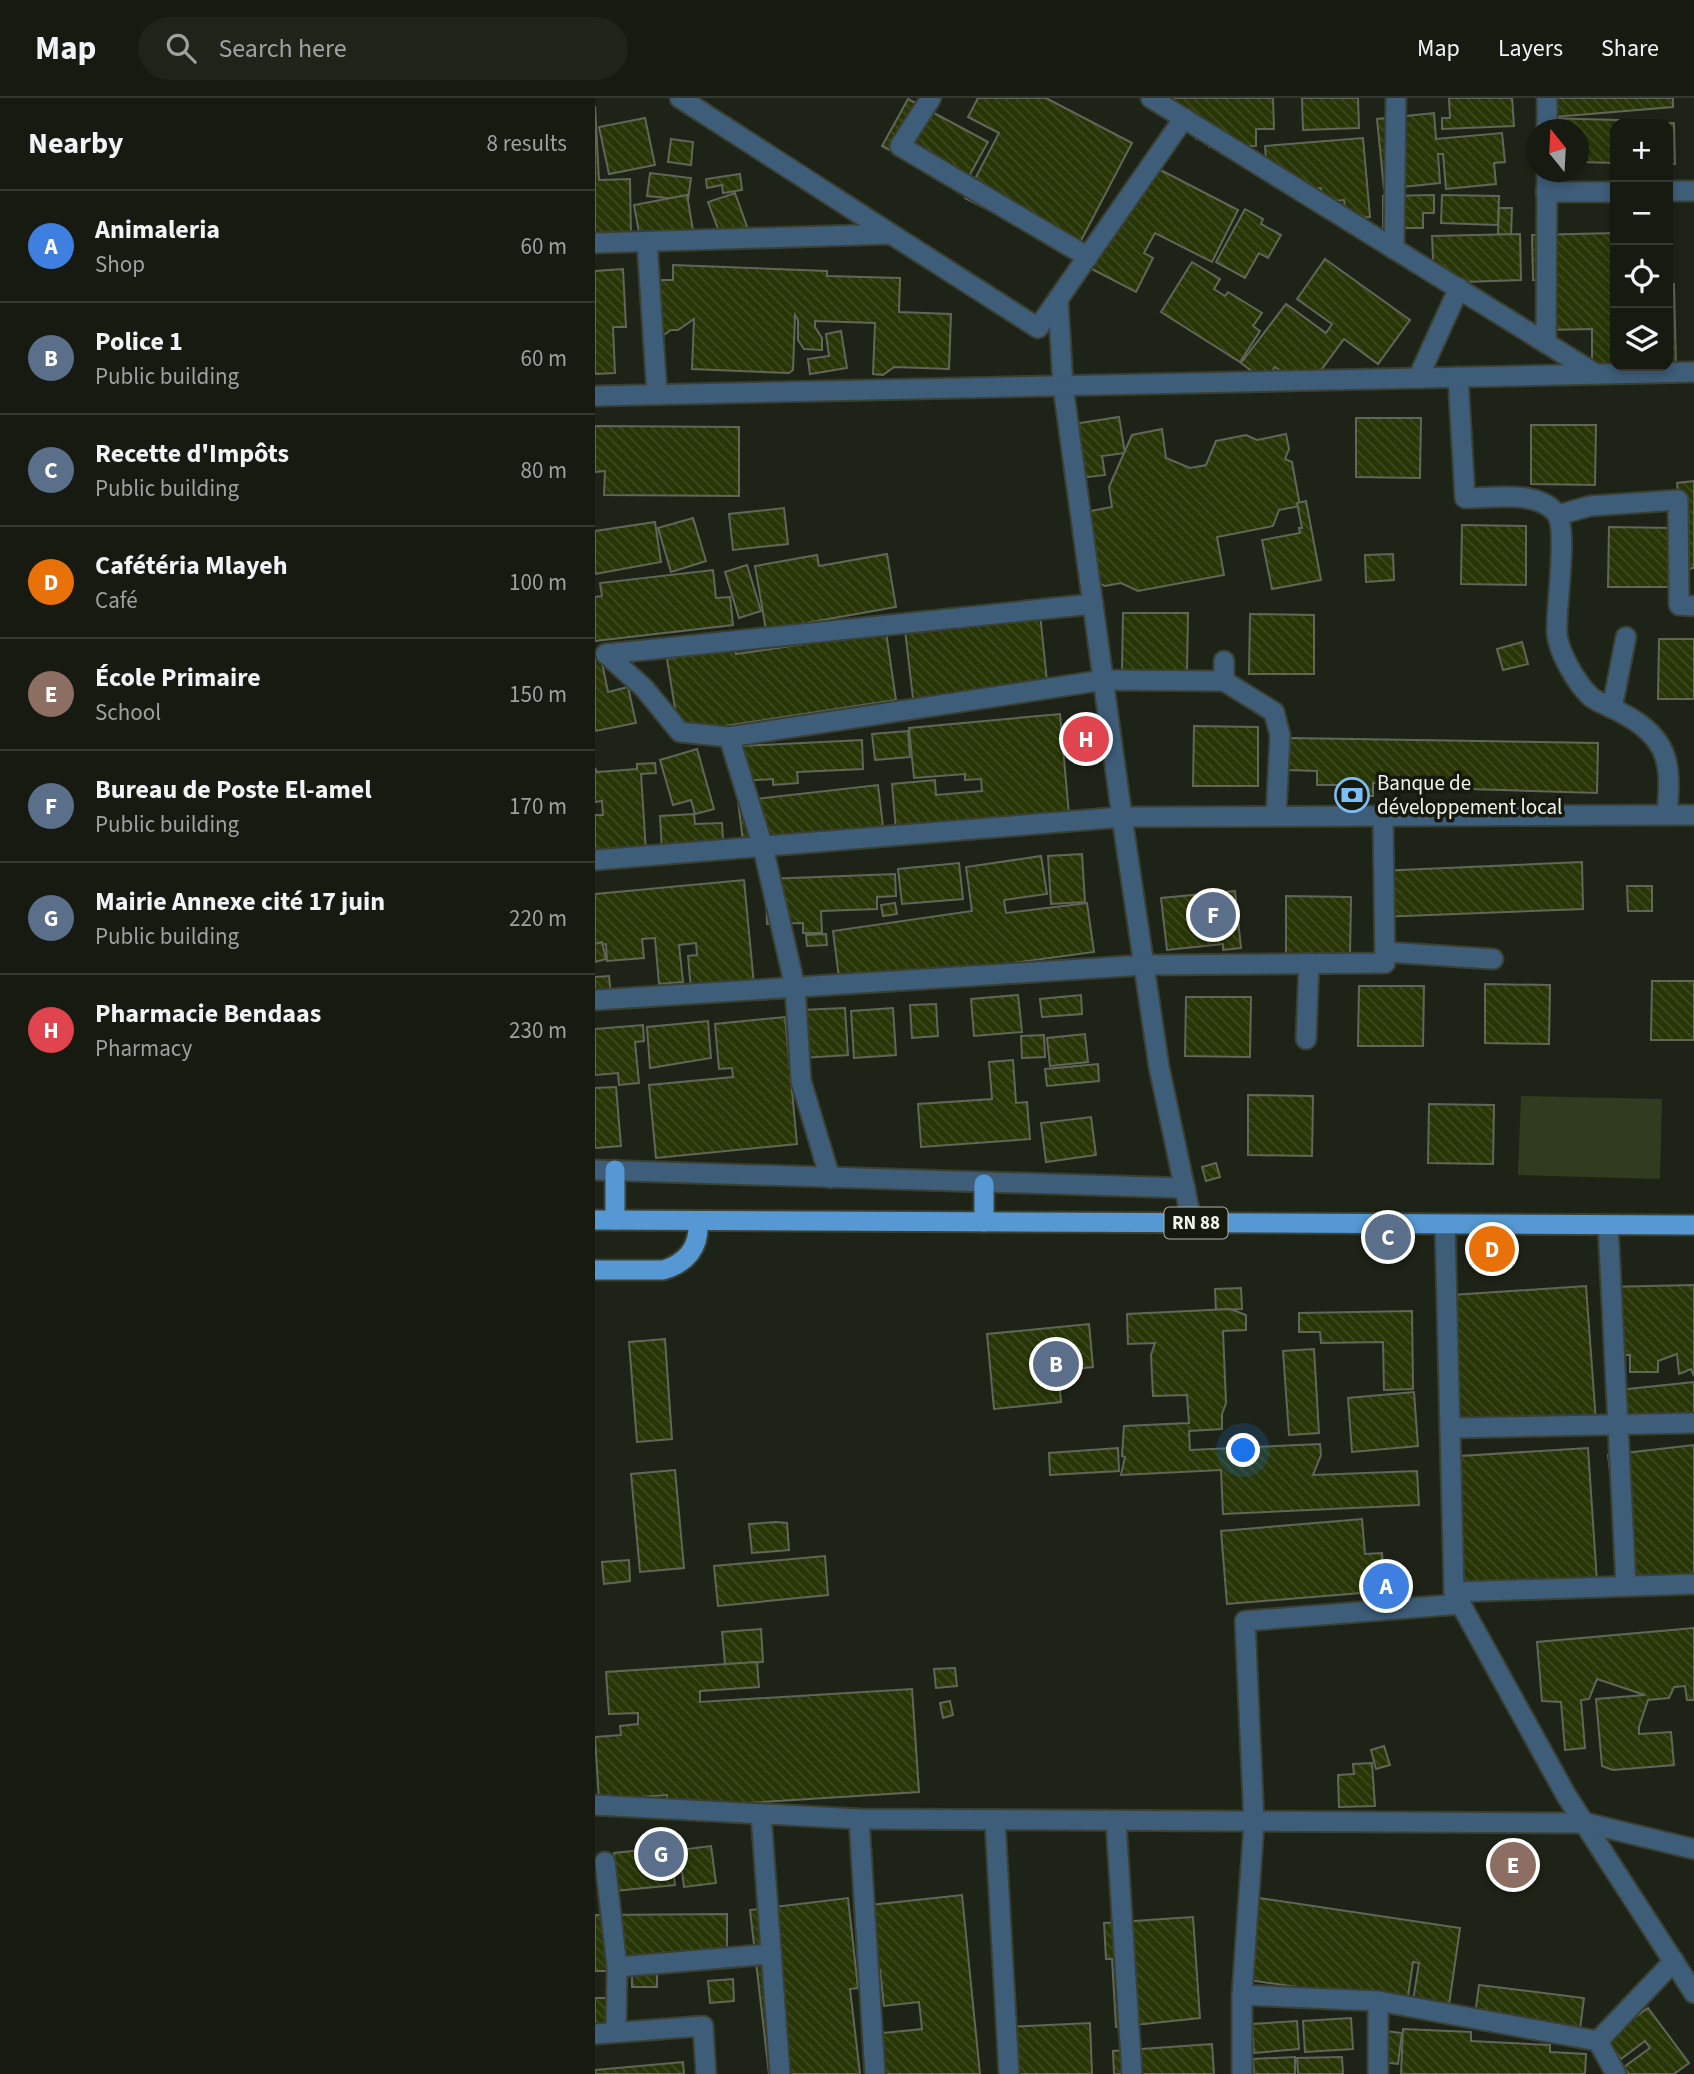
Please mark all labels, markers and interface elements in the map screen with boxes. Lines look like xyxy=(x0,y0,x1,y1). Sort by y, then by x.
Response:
search box xyxy=(138,17,628,80)
text: Map xyxy=(35,25,96,72)
icon: search xyxy=(162,29,200,67)
text: Search here xyxy=(218,30,347,67)
text: Map xyxy=(1417,31,1460,66)
text: Layers xyxy=(1498,31,1563,66)
text: Share xyxy=(1601,31,1659,66)
north arrow xyxy=(1526,119,1589,182)
map controls xyxy=(1610,119,1673,371)
button: + xyxy=(1610,119,1673,182)
text: Nearby xyxy=(28,122,123,165)
text: 8 results xyxy=(487,127,567,160)
button: − xyxy=(1610,182,1673,245)
text: Animaleria xyxy=(95,211,220,248)
text: A xyxy=(44,230,58,263)
text: 60 m xyxy=(520,230,567,263)
button: locate xyxy=(1610,245,1673,308)
text: Shop xyxy=(95,248,145,281)
button: layers xyxy=(1610,308,1673,371)
text: Police 1 xyxy=(95,323,183,360)
text: B xyxy=(44,342,58,375)
text: 60 m xyxy=(520,342,567,375)
text: Public building xyxy=(95,360,239,393)
text: Recette d'Impôts xyxy=(95,435,289,472)
text: C xyxy=(44,454,58,487)
text: 80 m xyxy=(520,454,567,487)
text: Public building xyxy=(95,472,239,505)
text: Cafétéria Mlayeh xyxy=(95,547,288,584)
text: D xyxy=(44,566,58,599)
text: 100 m xyxy=(509,566,567,599)
text: Café xyxy=(95,584,138,617)
text: École Primaire xyxy=(95,659,261,696)
text: E xyxy=(45,678,57,711)
text: 150 m xyxy=(509,678,567,711)
text: School xyxy=(95,696,161,729)
pin: H xyxy=(1063,713,1109,765)
place label: Banque de développement local xyxy=(1377,768,1562,822)
text: Bureau de Poste El-amel xyxy=(95,771,372,808)
bank icon: Banque de développement local xyxy=(1333,776,1371,814)
text: F xyxy=(45,790,57,823)
text: 170 m xyxy=(509,790,567,823)
text: Public building xyxy=(95,808,239,841)
text: Mairie Annexe cité 17 juin xyxy=(95,883,385,920)
pin: F xyxy=(1190,889,1236,941)
text: G xyxy=(44,902,58,935)
text: 220 m xyxy=(509,902,567,935)
text: Public building xyxy=(95,920,239,953)
text: Pharmacie Bendaas xyxy=(95,995,321,1032)
text: H xyxy=(43,1014,59,1047)
text: 230 m xyxy=(509,1014,567,1047)
text: Pharmacy xyxy=(95,1032,192,1065)
road number: RN 88 xyxy=(1165,1208,1227,1238)
pin: C xyxy=(1365,1211,1411,1263)
pin: D xyxy=(1469,1223,1515,1275)
pin: B xyxy=(1033,1338,1079,1390)
your location xyxy=(1226,1433,1260,1467)
pin: A xyxy=(1363,1560,1409,1612)
pin: G xyxy=(638,1828,684,1880)
pin: E xyxy=(1490,1839,1536,1891)

